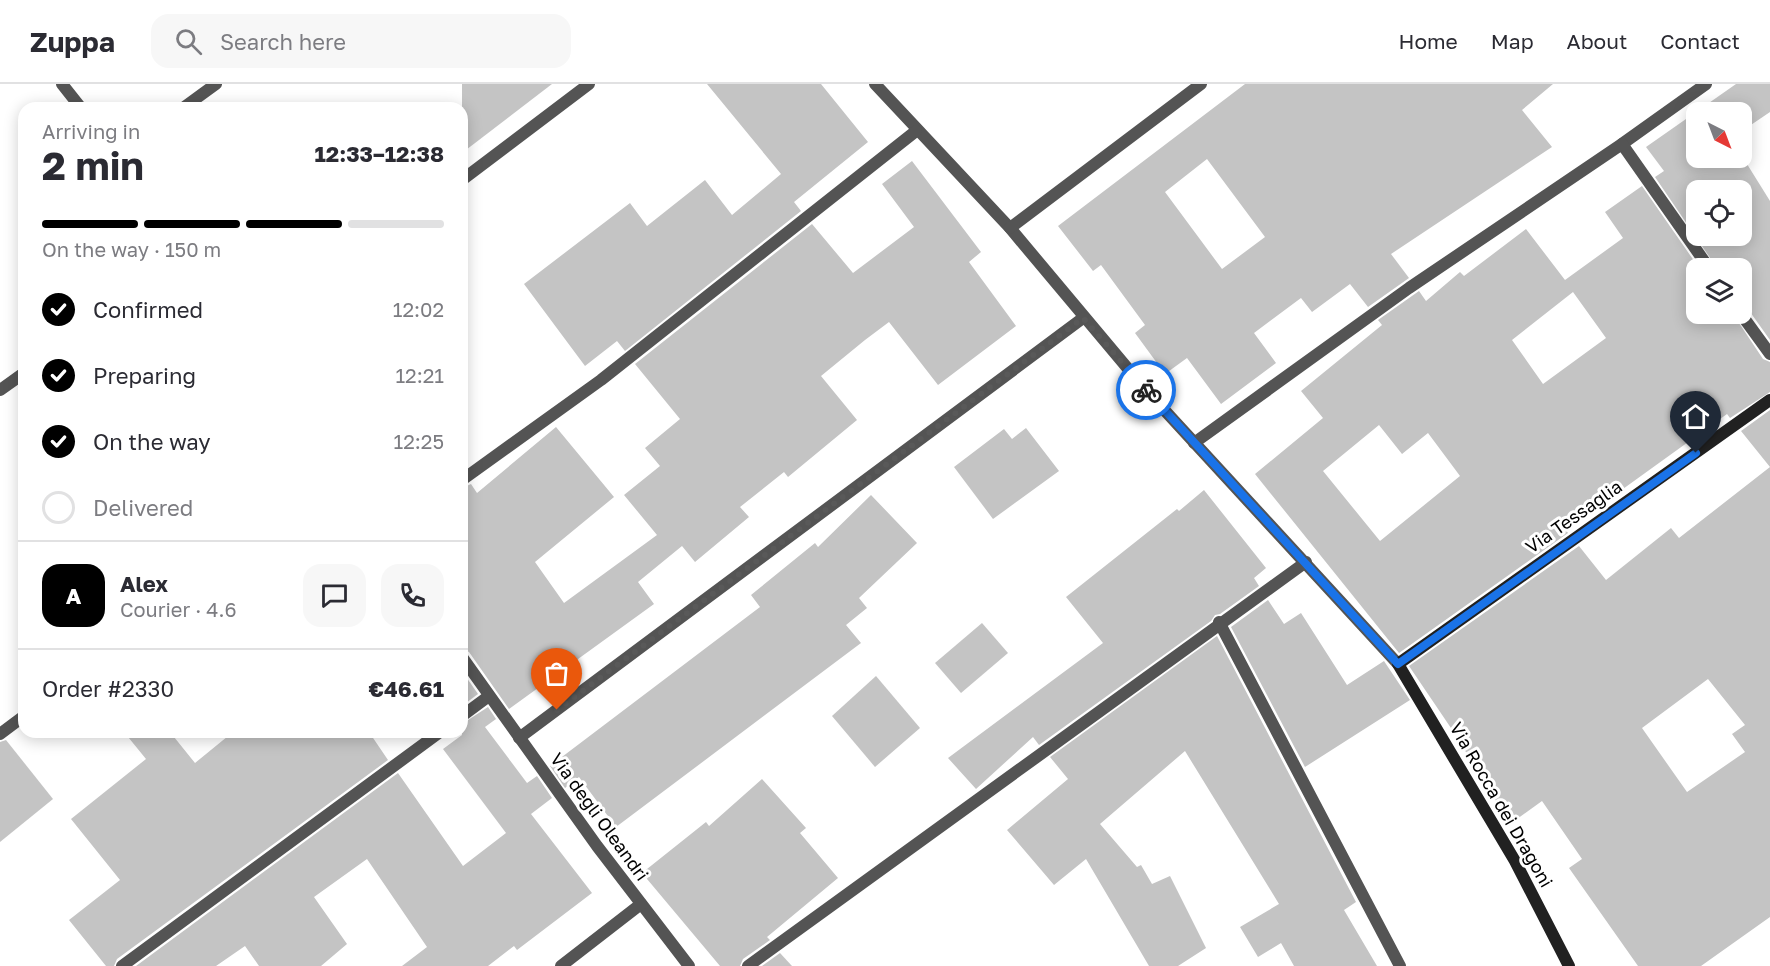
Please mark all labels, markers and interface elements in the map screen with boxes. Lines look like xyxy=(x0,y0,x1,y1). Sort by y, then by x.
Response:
search box xyxy=(151,14,571,68)
text: Zuppa xyxy=(30,25,115,58)
icon: search xyxy=(172,25,205,58)
text: Search here xyxy=(220,28,346,55)
text: Home xyxy=(1398,28,1458,54)
text: Map xyxy=(1491,28,1534,54)
text: About xyxy=(1567,28,1627,54)
text: Contact xyxy=(1660,28,1740,54)
north arrow xyxy=(1686,102,1752,168)
map controls xyxy=(1686,102,1752,324)
text: Arriving in xyxy=(42,119,140,143)
text: 12:33–12:38 xyxy=(314,140,444,167)
text: 2 min xyxy=(42,142,144,189)
button: locate xyxy=(1686,180,1752,246)
text: On the way · 150 m xyxy=(42,237,221,261)
button: layers xyxy=(1686,258,1752,324)
icon: check xyxy=(42,293,75,326)
text: Confirmed xyxy=(93,296,203,323)
text: 12:02 xyxy=(393,297,444,321)
icon: check xyxy=(42,359,75,392)
courier xyxy=(1116,360,1176,420)
text: Preparing xyxy=(93,362,196,389)
text: 12:21 xyxy=(395,363,444,387)
icon: bike xyxy=(1130,374,1163,407)
pin xyxy=(1670,391,1721,453)
icon: home xyxy=(1679,400,1712,433)
icon: check xyxy=(42,425,75,458)
text: On the way xyxy=(93,428,211,455)
text: 12:25 xyxy=(394,429,444,453)
street label: Via Tessaglia xyxy=(1521,475,1626,557)
text: Delivered xyxy=(93,494,193,521)
button: chat xyxy=(303,564,366,627)
button: phone xyxy=(381,564,444,627)
text: Alex xyxy=(120,570,168,597)
text: A xyxy=(66,582,81,609)
text: Courier · 4.6 xyxy=(120,597,237,621)
pin xyxy=(531,648,582,710)
icon: bag xyxy=(540,657,573,690)
text: Order #2330 xyxy=(42,675,174,702)
text: €46.61 xyxy=(368,675,444,702)
street label: Via Rocca dei Dragoni xyxy=(1446,718,1558,891)
street label: Via degli Oleandri xyxy=(546,748,654,885)

